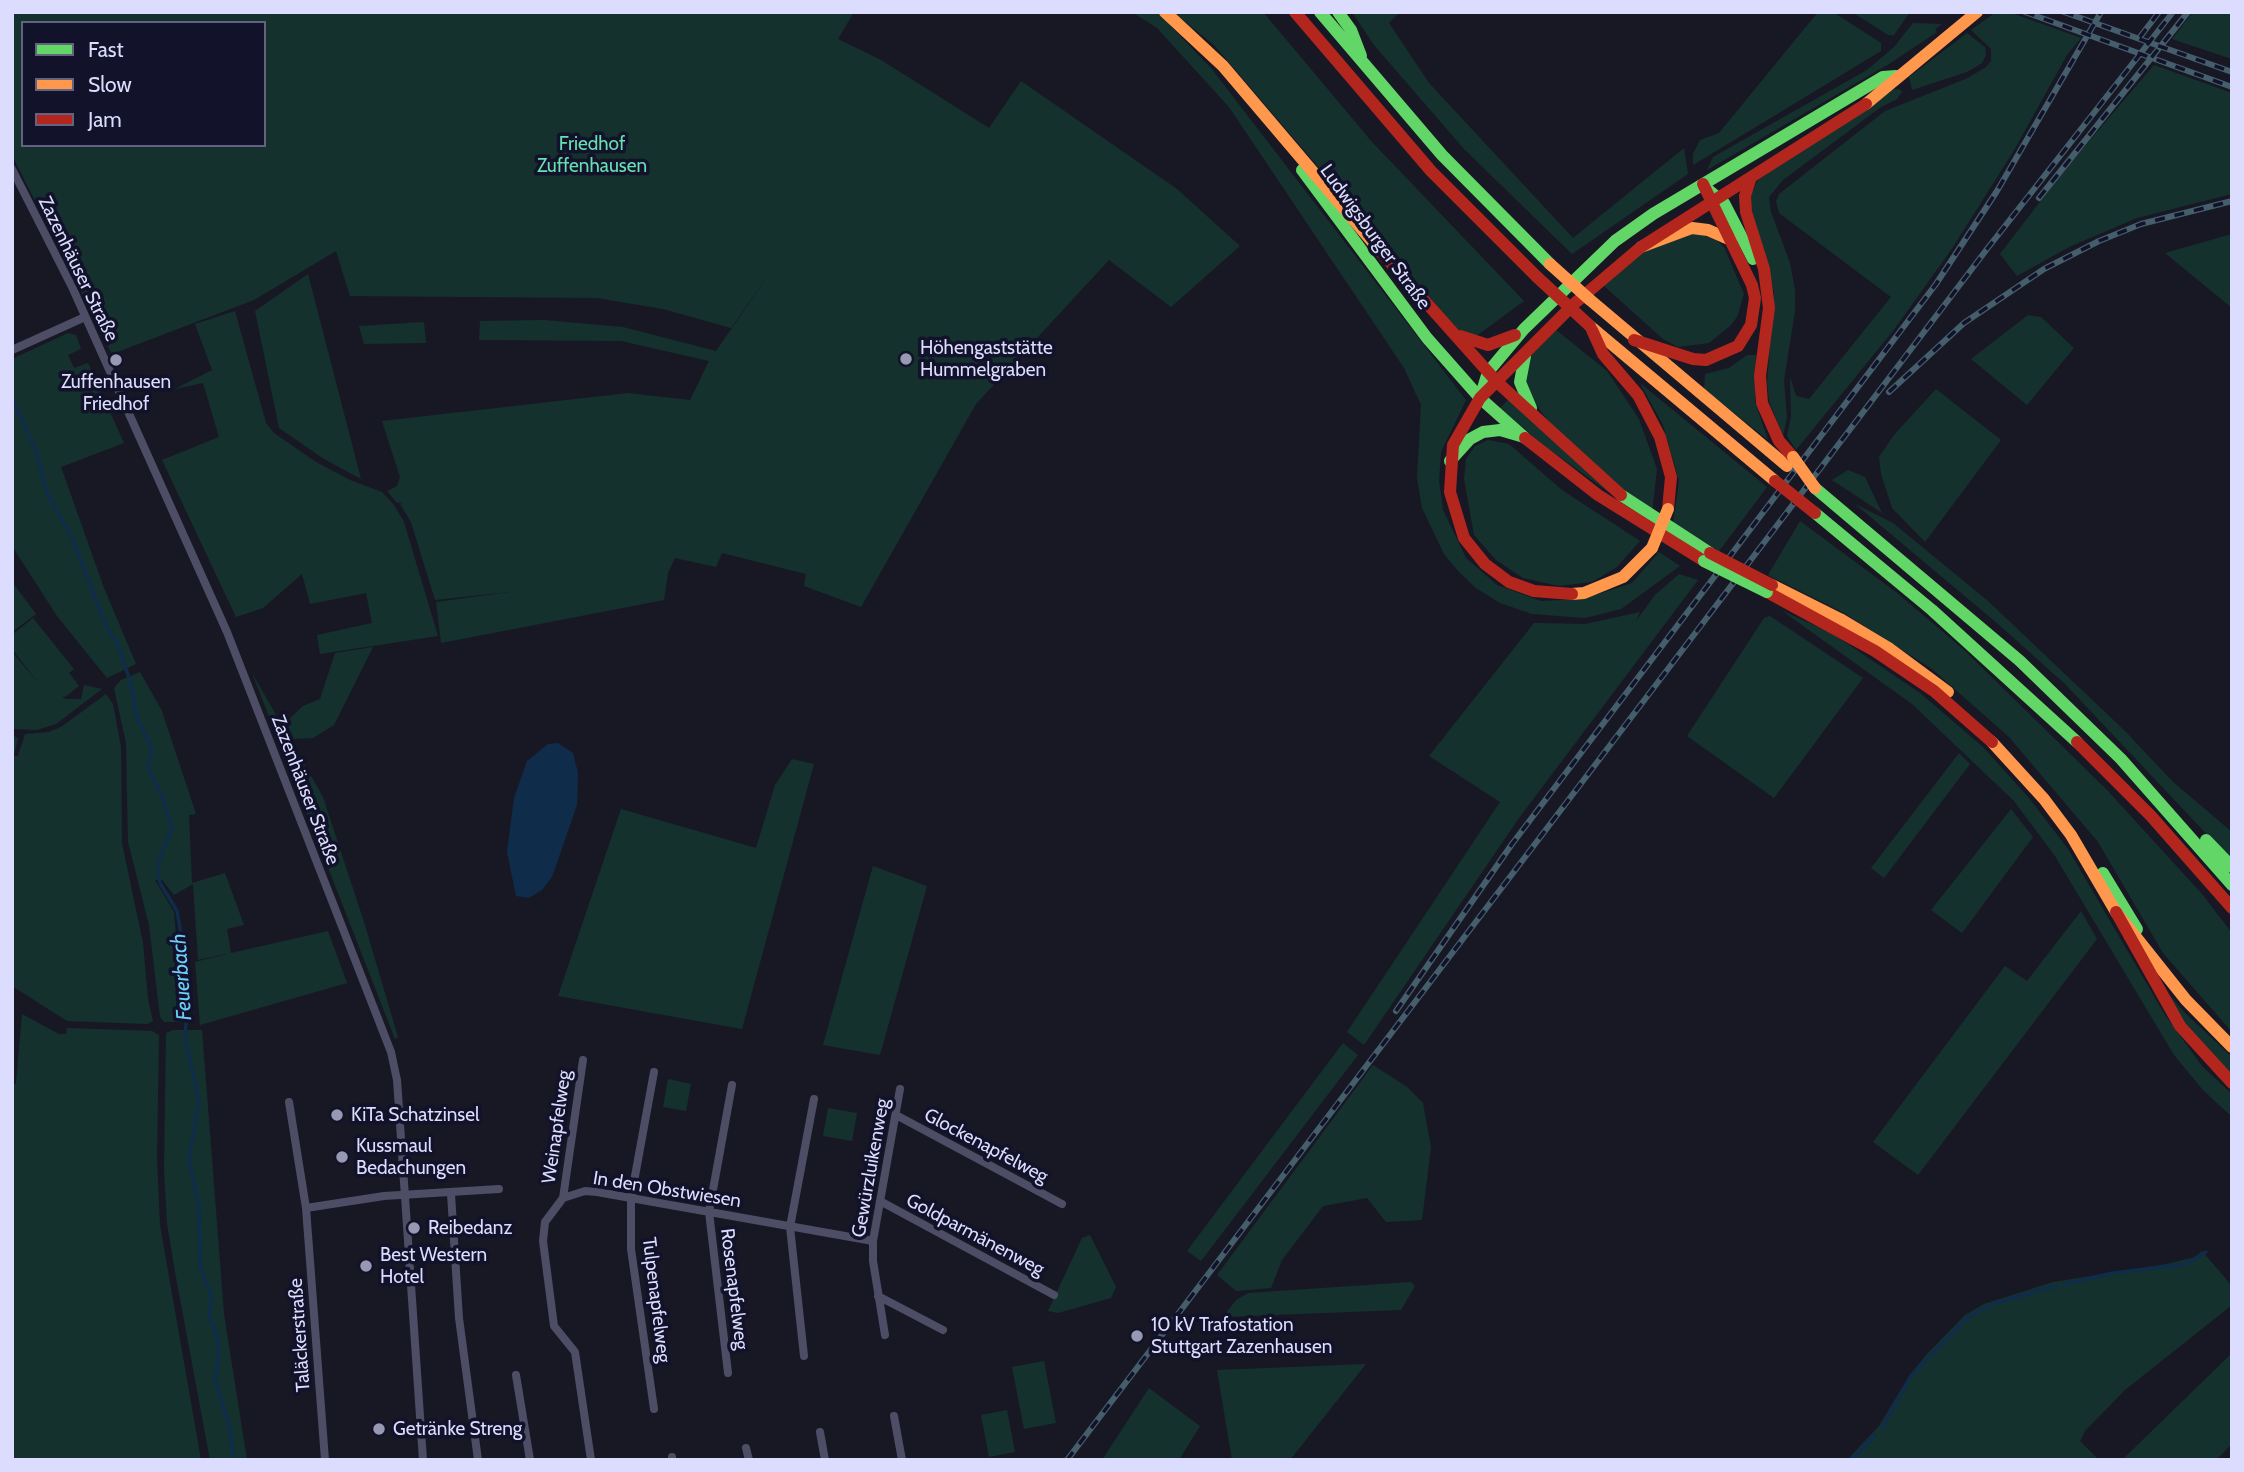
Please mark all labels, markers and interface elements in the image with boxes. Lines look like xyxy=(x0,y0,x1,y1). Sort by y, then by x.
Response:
legend xyxy=(21,21,266,147)
text: Fast xyxy=(88,37,124,62)
text: Slow xyxy=(88,72,132,97)
text: Jam xyxy=(88,107,122,132)
park label: Friedhof Zuffenhausen xyxy=(537,133,647,177)
street label: Ludwigsburger Straße xyxy=(1315,160,1435,314)
street label: Zazenhäuser Straße xyxy=(33,193,123,345)
place label: Höhengaststätte Hummelgraben xyxy=(920,337,1053,381)
marker: Höhengaststätte Hummelgraben xyxy=(898,351,914,367)
marker: Zuffenhausen Friedhof xyxy=(108,352,124,368)
place label: Zuffenhausen Friedhof xyxy=(61,371,171,415)
street label: Zazenhäuser Straße xyxy=(266,712,344,868)
water label: Feuerbach xyxy=(166,933,198,1021)
street label: Weinapfelweg xyxy=(538,1069,576,1185)
street label: Gewürzluikenweg xyxy=(848,1097,894,1239)
place label: KiTa Schatzinsel xyxy=(351,1104,479,1126)
street label: Glockenapfelweg xyxy=(920,1104,1052,1188)
marker: KiTa Schatzinsel xyxy=(329,1107,345,1123)
place label: Kussmaul Bedachungen xyxy=(356,1135,466,1179)
marker: Kussmaul Bedachungen xyxy=(334,1149,350,1165)
street label: In den Obstwiesen xyxy=(591,1167,743,1213)
street label: Goldparmänenweg xyxy=(902,1189,1048,1281)
place label: Reibedanz xyxy=(428,1217,512,1239)
marker: Reibedanz xyxy=(406,1220,422,1236)
street label: Rosenapfelweg xyxy=(715,1227,753,1351)
street label: Tulpenapfelweg xyxy=(637,1236,675,1364)
place label: Best Western Hotel xyxy=(380,1244,487,1288)
marker: Best Western Hotel xyxy=(358,1258,374,1274)
street label: Taläckerstraße xyxy=(285,1277,315,1393)
place label: 10 kV Trafostation Stuttgart Zazenhausen xyxy=(1151,1314,1332,1358)
marker: 10 kV Trafostation Stuttgart Zazenhausen xyxy=(1129,1328,1145,1344)
place label: Getränke Streng xyxy=(393,1418,522,1440)
marker: Getränke Streng xyxy=(371,1421,387,1437)

